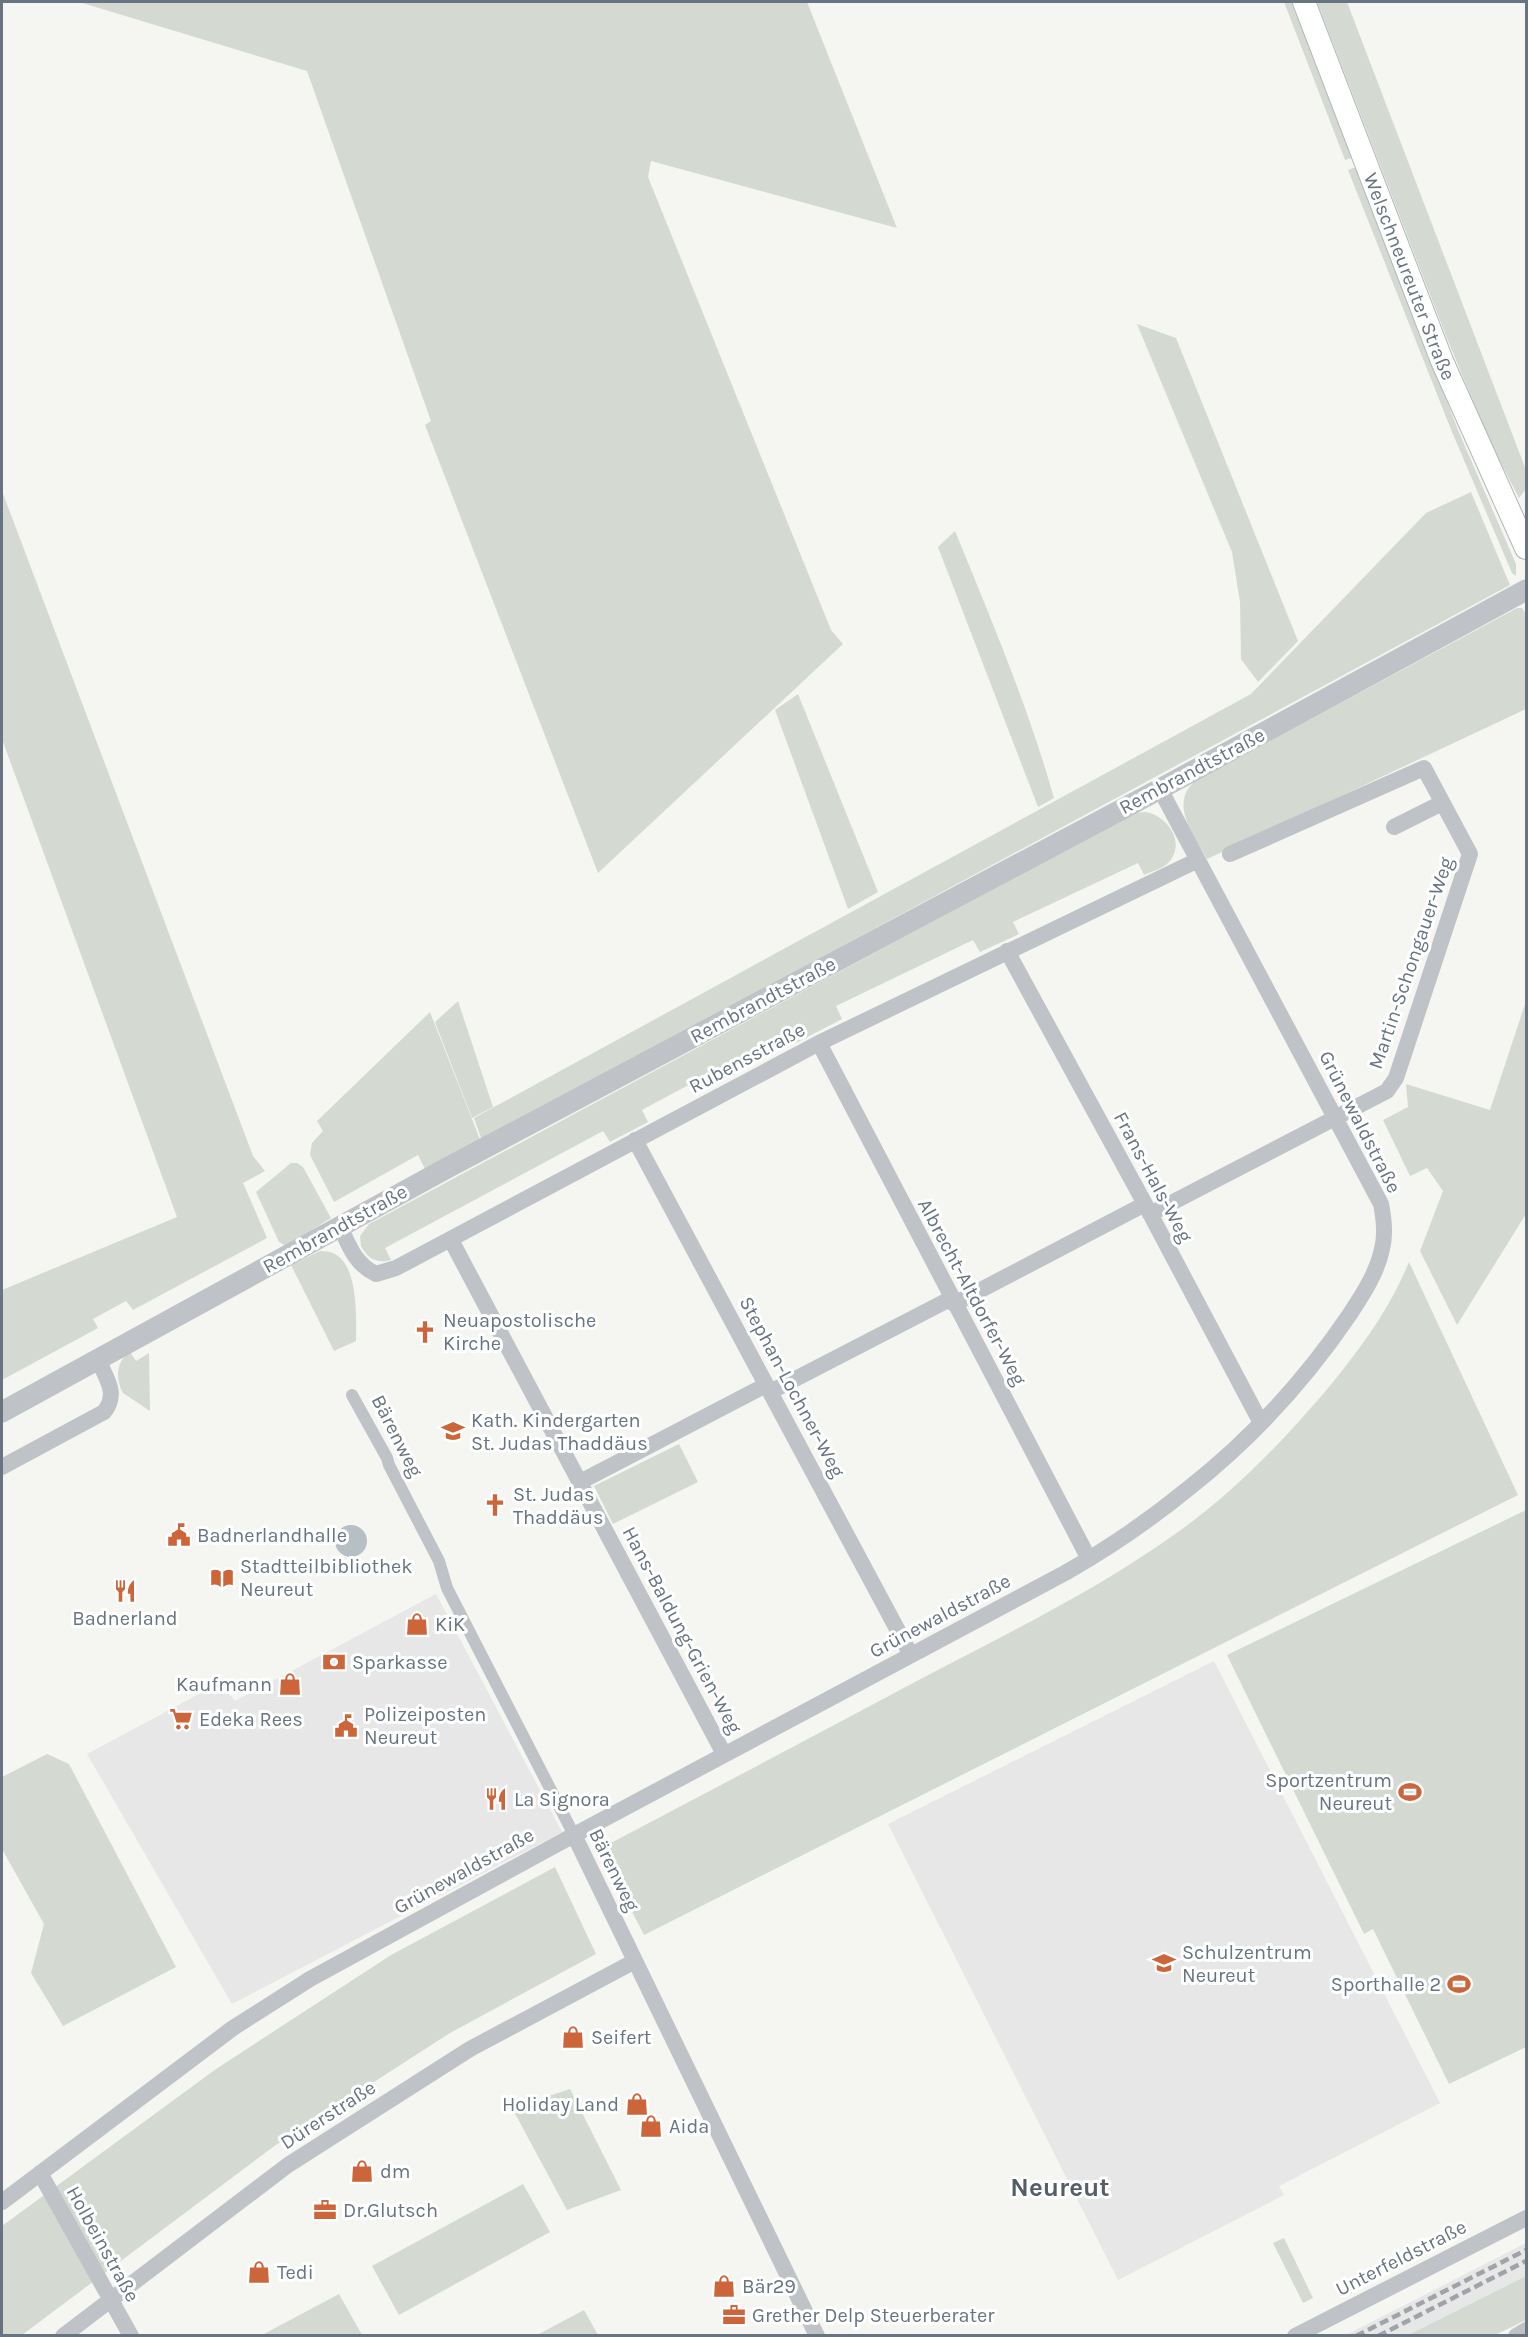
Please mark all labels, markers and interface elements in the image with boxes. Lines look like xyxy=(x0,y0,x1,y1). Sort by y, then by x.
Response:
street label: Welschneureuter Straße xyxy=(1359,169,1461,384)
street label: Rembrandtstraße xyxy=(1115,723,1269,819)
street label: Martin-Schongauer-Weg xyxy=(1364,854,1458,1072)
street label: Rembrandtstraße xyxy=(686,952,840,1048)
street label: Rubensstraße xyxy=(685,1018,809,1098)
street label: Grünewaldstraße xyxy=(1314,1047,1406,1197)
street label: Frans-Hals-Weg xyxy=(1109,1108,1197,1246)
street label: Rembrandtstraße xyxy=(259,1180,411,1278)
street label: Albrecht-Altdorfer-Weg xyxy=(913,1195,1031,1389)
street label: Stephan-Lochner-Weg xyxy=(735,1293,849,1481)
place label: Neuapostolische Kirche xyxy=(443,1309,596,1355)
church icon: Neuapostolische Kirche xyxy=(412,1319,438,1345)
street label: Bärenweg xyxy=(367,1391,427,1481)
place label: Kath. Kindergarten St. Judas Thaddäus xyxy=(471,1409,648,1455)
school or university icon: Kath. Kindergarten St. Judas Thaddäus xyxy=(440,1418,466,1444)
place label: St. Judas Thaddäus xyxy=(513,1483,603,1529)
church icon: St. Judas Thaddäus xyxy=(482,1492,508,1518)
public building icon: Badnerlandhalle xyxy=(166,1522,192,1548)
street label: Hans-Baldung-Grien-Weg xyxy=(618,1522,746,1738)
place label: Badnerlandhalle xyxy=(197,1524,347,1547)
place label: Stadtteilbibliothek Neureut xyxy=(240,1555,413,1601)
library icon: Stadtteilbibliothek Neureut xyxy=(209,1565,235,1591)
street label: Grünewaldstraße xyxy=(866,1569,1014,1663)
restaurant icon: Badnerland xyxy=(112,1578,138,1604)
place label: Badnerland xyxy=(72,1607,178,1630)
shop icon: KiK xyxy=(404,1611,430,1637)
place label: KiK xyxy=(435,1613,465,1636)
bank icon: Sparkasse xyxy=(321,1649,347,1675)
place label: Sparkasse xyxy=(352,1651,448,1674)
shop icon: Kaufmann xyxy=(277,1671,303,1697)
place label: Kaufmann xyxy=(176,1673,272,1696)
place label: Polizeiposten Neureut xyxy=(364,1703,486,1749)
supermarket icon: Edeka Rees xyxy=(168,1706,194,1732)
place label: Edeka Rees xyxy=(199,1708,303,1731)
public building icon: Polizeiposten Neureut xyxy=(333,1713,359,1739)
place label: Sportzentrum Neureut xyxy=(1265,1769,1392,1815)
sports icon: Sportzentrum Neureut xyxy=(1397,1779,1423,1805)
restaurant icon: La Signora xyxy=(483,1786,509,1812)
place label: La Signora xyxy=(514,1788,610,1811)
street label: Grünewaldstraße xyxy=(390,1823,538,1919)
street label: Bärenweg xyxy=(584,1825,644,1915)
place label: Schulzentrum Neureut xyxy=(1182,1941,1312,1987)
school or university icon: Schulzentrum Neureut xyxy=(1151,1950,1177,1976)
sports icon: Sporthalle 2 xyxy=(1446,1971,1472,1997)
place label: Sporthalle 2 xyxy=(1331,1973,1441,1996)
shop icon: Seifert xyxy=(560,2024,586,2050)
place label: Seifert xyxy=(591,2026,652,2049)
street label: Dürerstraße xyxy=(276,2076,380,2154)
shop icon: Holiday Land xyxy=(624,2091,650,2117)
place label: Holiday Land xyxy=(502,2093,619,2116)
shop icon: Aida xyxy=(638,2113,664,2139)
place label: Aida xyxy=(669,2115,709,2138)
shop icon: dm xyxy=(349,2158,375,2184)
place label: dm xyxy=(380,2160,411,2183)
district label: Neureut xyxy=(1010,2172,1110,2203)
street label: Holbeinstraße xyxy=(62,2182,144,2306)
office icon: Dr.Glutsch xyxy=(312,2197,338,2223)
place label: Dr.Glutsch xyxy=(343,2199,438,2222)
street label: Unterfeldstraße xyxy=(1332,2215,1470,2301)
shop icon: Tedi xyxy=(246,2259,272,2285)
place label: Tedi xyxy=(277,2261,314,2284)
shop icon: Bär29 xyxy=(711,2273,737,2299)
place label: Bär29 xyxy=(742,2275,796,2298)
office icon: Grether Delp Steuerberater xyxy=(721,2302,747,2328)
place label: Grether Delp Steuerberater xyxy=(752,2304,995,2327)

